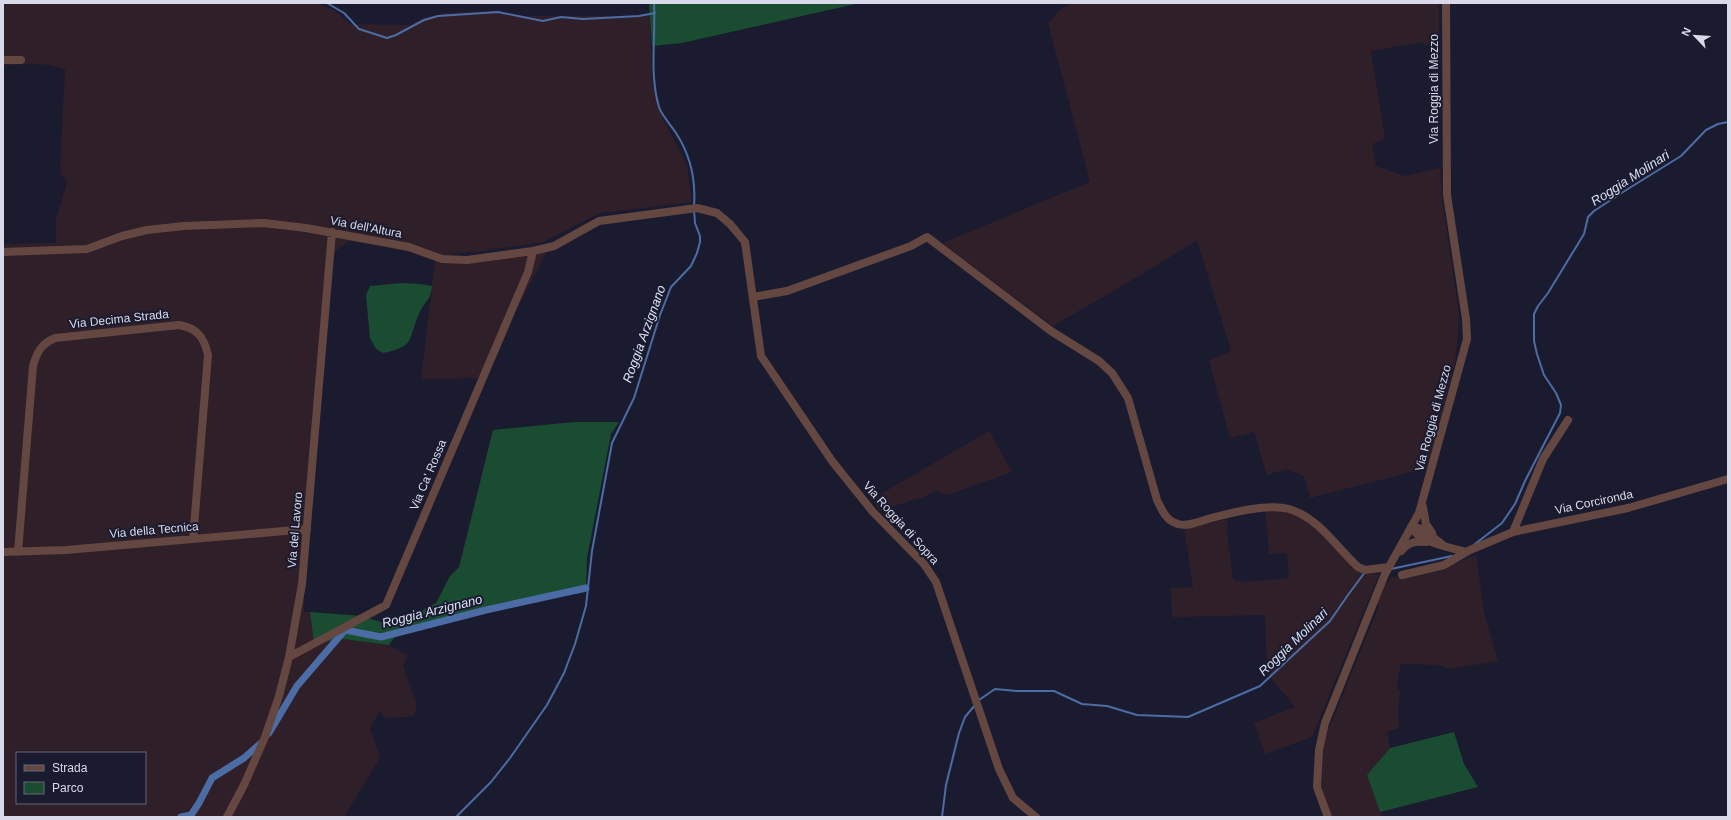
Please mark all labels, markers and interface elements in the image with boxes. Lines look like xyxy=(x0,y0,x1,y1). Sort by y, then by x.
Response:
north arrow xyxy=(1675,16,1715,56)
text: N xyxy=(1679,26,1693,38)
street label: Via Roggia di Mezzo xyxy=(1427,34,1441,144)
water label: Roggia Molinari xyxy=(1588,147,1673,209)
street label: Via dell'Altura xyxy=(329,213,403,241)
water label: Roggia Arzignano xyxy=(619,283,669,385)
street label: Via Decima Strada xyxy=(69,307,170,331)
street label: Via Roggia di Mezzo xyxy=(1412,363,1454,473)
street label: Via Ca' Rossa xyxy=(407,437,449,512)
street label: Via Roggia di Sopra xyxy=(860,479,942,568)
street label: Via Corcironda xyxy=(1554,487,1634,517)
street label: Via del Lavoro xyxy=(285,491,305,569)
street label: Via della Tecnica xyxy=(109,519,200,541)
water label: Roggia Arzignano xyxy=(380,591,484,631)
water label: Roggia Molinari xyxy=(1255,604,1331,679)
legend xyxy=(16,752,146,804)
text: Strada xyxy=(52,761,88,775)
text: Parco xyxy=(52,781,84,795)

